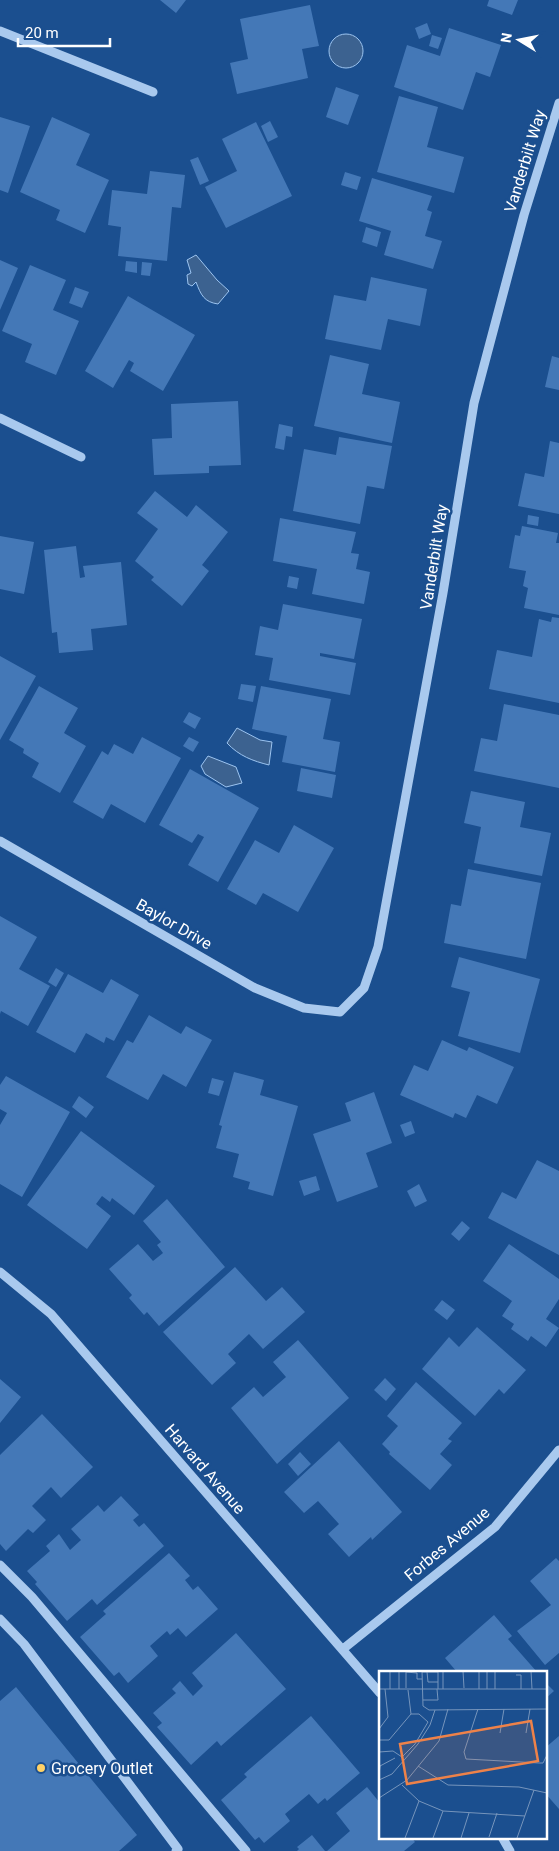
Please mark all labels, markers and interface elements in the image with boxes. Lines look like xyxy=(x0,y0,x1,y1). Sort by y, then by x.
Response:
scale bar xyxy=(18,15,110,47)
north arrow xyxy=(494,15,544,65)
text: 20 m xyxy=(25,24,59,42)
text: N xyxy=(497,31,515,44)
street label: Vanderbilt Way xyxy=(500,107,550,215)
street label: Vanderbilt Way xyxy=(416,503,452,611)
street label: Baylor Drive xyxy=(133,895,215,953)
street label: Harvard Avenue xyxy=(161,1420,249,1518)
street label: Forbes Avenue xyxy=(401,1503,493,1585)
inset map xyxy=(379,1671,546,1838)
place label: Grocery Outlet xyxy=(51,1759,153,1778)
marker: Grocery Outlet xyxy=(35,1762,47,1774)

